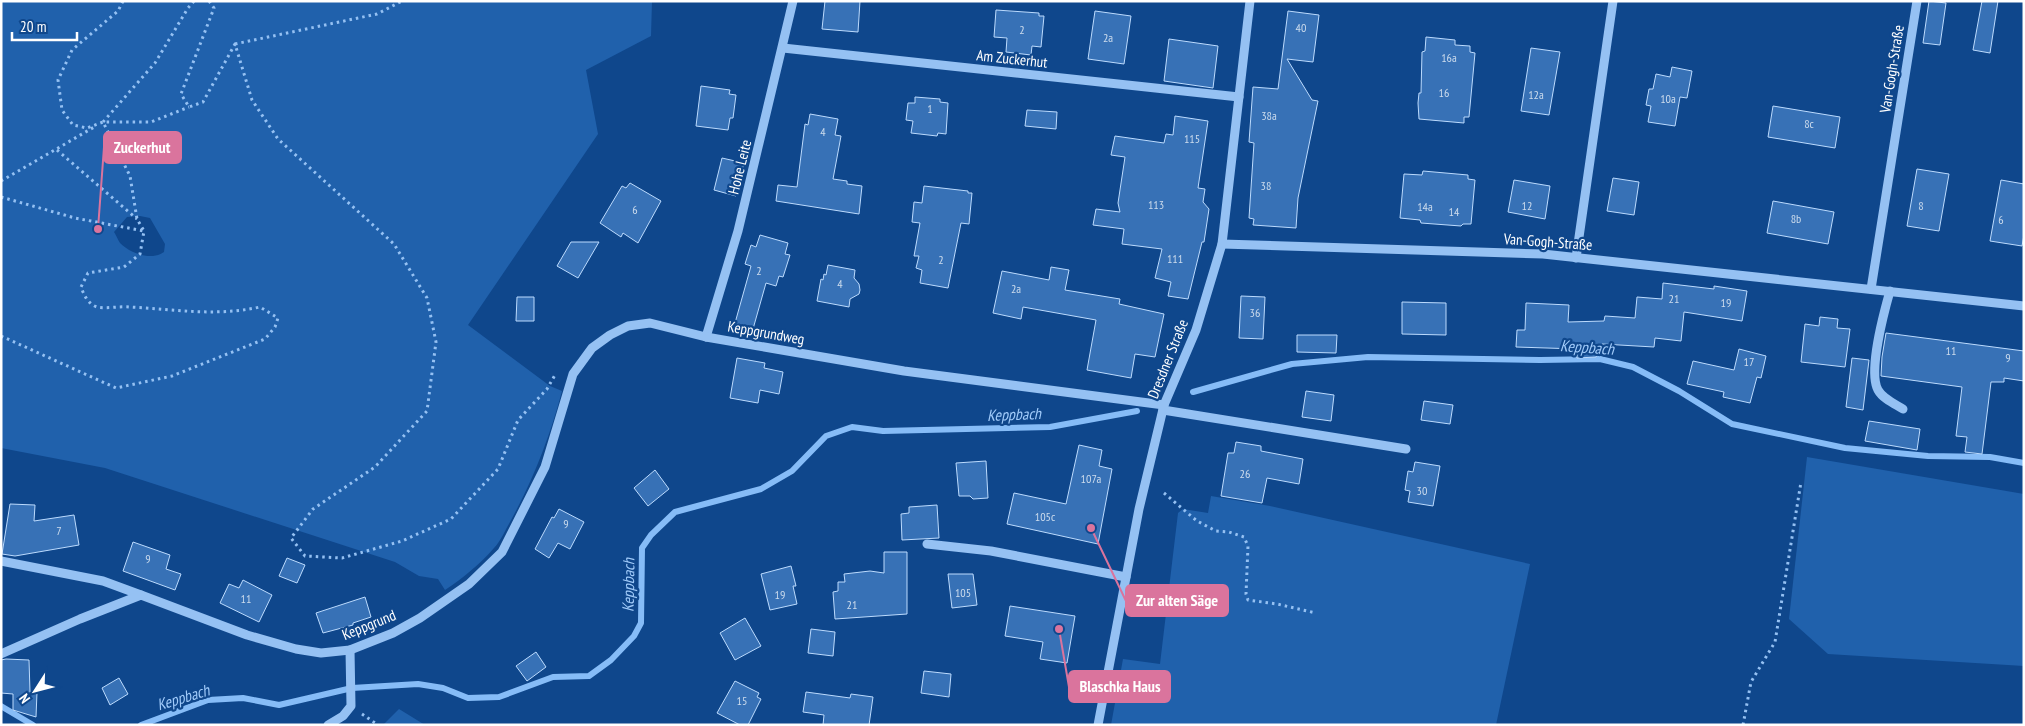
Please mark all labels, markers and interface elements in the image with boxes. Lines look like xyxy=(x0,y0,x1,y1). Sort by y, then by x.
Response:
scale bar xyxy=(12,10,78,42)
text: 20 m xyxy=(20,17,46,36)
house number: 40 xyxy=(1296,20,1306,35)
house number: 2 xyxy=(1019,22,1025,37)
street label: Van-Gogh-Straße xyxy=(1875,24,1908,115)
house number: 2a xyxy=(1103,30,1113,45)
street label: Am Zuckerhut xyxy=(976,45,1048,72)
house number: 16a xyxy=(1441,50,1457,65)
house number: 16 xyxy=(1439,85,1449,100)
house number: 12a xyxy=(1528,87,1544,102)
house number: 10a xyxy=(1660,91,1676,106)
house number: 1 xyxy=(927,101,933,116)
house number: 38a xyxy=(1261,108,1277,123)
house number: 8c xyxy=(1804,116,1815,131)
house number: 4 xyxy=(820,124,826,139)
house number: 115 xyxy=(1184,131,1200,146)
callout: Zuckerhut xyxy=(104,132,181,163)
text: Zuckerhut xyxy=(114,137,171,157)
street label: Hohe Leite xyxy=(724,138,755,196)
house number: 38 xyxy=(1261,178,1271,193)
house number: 113 xyxy=(1148,197,1164,212)
house number: 12 xyxy=(1522,198,1532,213)
house number: 8 xyxy=(1918,198,1924,213)
house number: 14a xyxy=(1417,199,1433,214)
house number: 6 xyxy=(632,202,638,217)
house number: 14 xyxy=(1449,204,1460,219)
house number: 8b xyxy=(1791,211,1801,226)
house number: 6 xyxy=(1998,212,2004,227)
street label: Van-Gogh-Straße xyxy=(1502,229,1593,254)
house number: 111 xyxy=(1167,251,1183,266)
house number: 2 xyxy=(938,252,944,267)
house number: 2 xyxy=(756,263,762,278)
house number: 4 xyxy=(837,276,843,291)
house number: 2a xyxy=(1011,281,1021,296)
house number: 21 xyxy=(1669,291,1679,306)
house number: 19 xyxy=(1721,295,1731,310)
house number: 36 xyxy=(1250,305,1260,320)
street label: Keppgrundweg xyxy=(726,316,806,349)
street label: Dresdner Straße xyxy=(1143,316,1192,401)
water label: Keppbach xyxy=(1559,335,1616,359)
house number: 11 xyxy=(1946,343,1956,358)
house number: 9 xyxy=(2005,350,2011,365)
house number: 17 xyxy=(1744,354,1754,369)
water label: Keppbach xyxy=(987,403,1042,425)
house number: 26 xyxy=(1240,466,1250,481)
house number: 107a xyxy=(1081,471,1102,486)
house number: 30 xyxy=(1417,483,1427,498)
house number: 105c xyxy=(1035,509,1056,524)
house number: 9 xyxy=(563,516,569,531)
house number: 7 xyxy=(56,523,62,538)
house number: 9 xyxy=(145,551,151,566)
water label: Keppbach xyxy=(618,557,638,612)
house number: 105 xyxy=(955,585,971,600)
callout: Zur alten Säge xyxy=(1126,585,1228,616)
house number: 19 xyxy=(775,587,785,602)
text: Zur alten Säge xyxy=(1136,590,1218,610)
house number: 11 xyxy=(241,591,251,606)
house number: 21 xyxy=(847,597,857,612)
street label: Keppgrund xyxy=(339,605,398,644)
north arrow xyxy=(10,666,60,716)
callout: Blaschka Haus xyxy=(1069,671,1170,702)
text: Blaschka Haus xyxy=(1079,676,1161,696)
water label: Keppbach xyxy=(154,679,213,714)
text: N xyxy=(15,690,34,707)
house number: 15 xyxy=(737,693,747,708)

